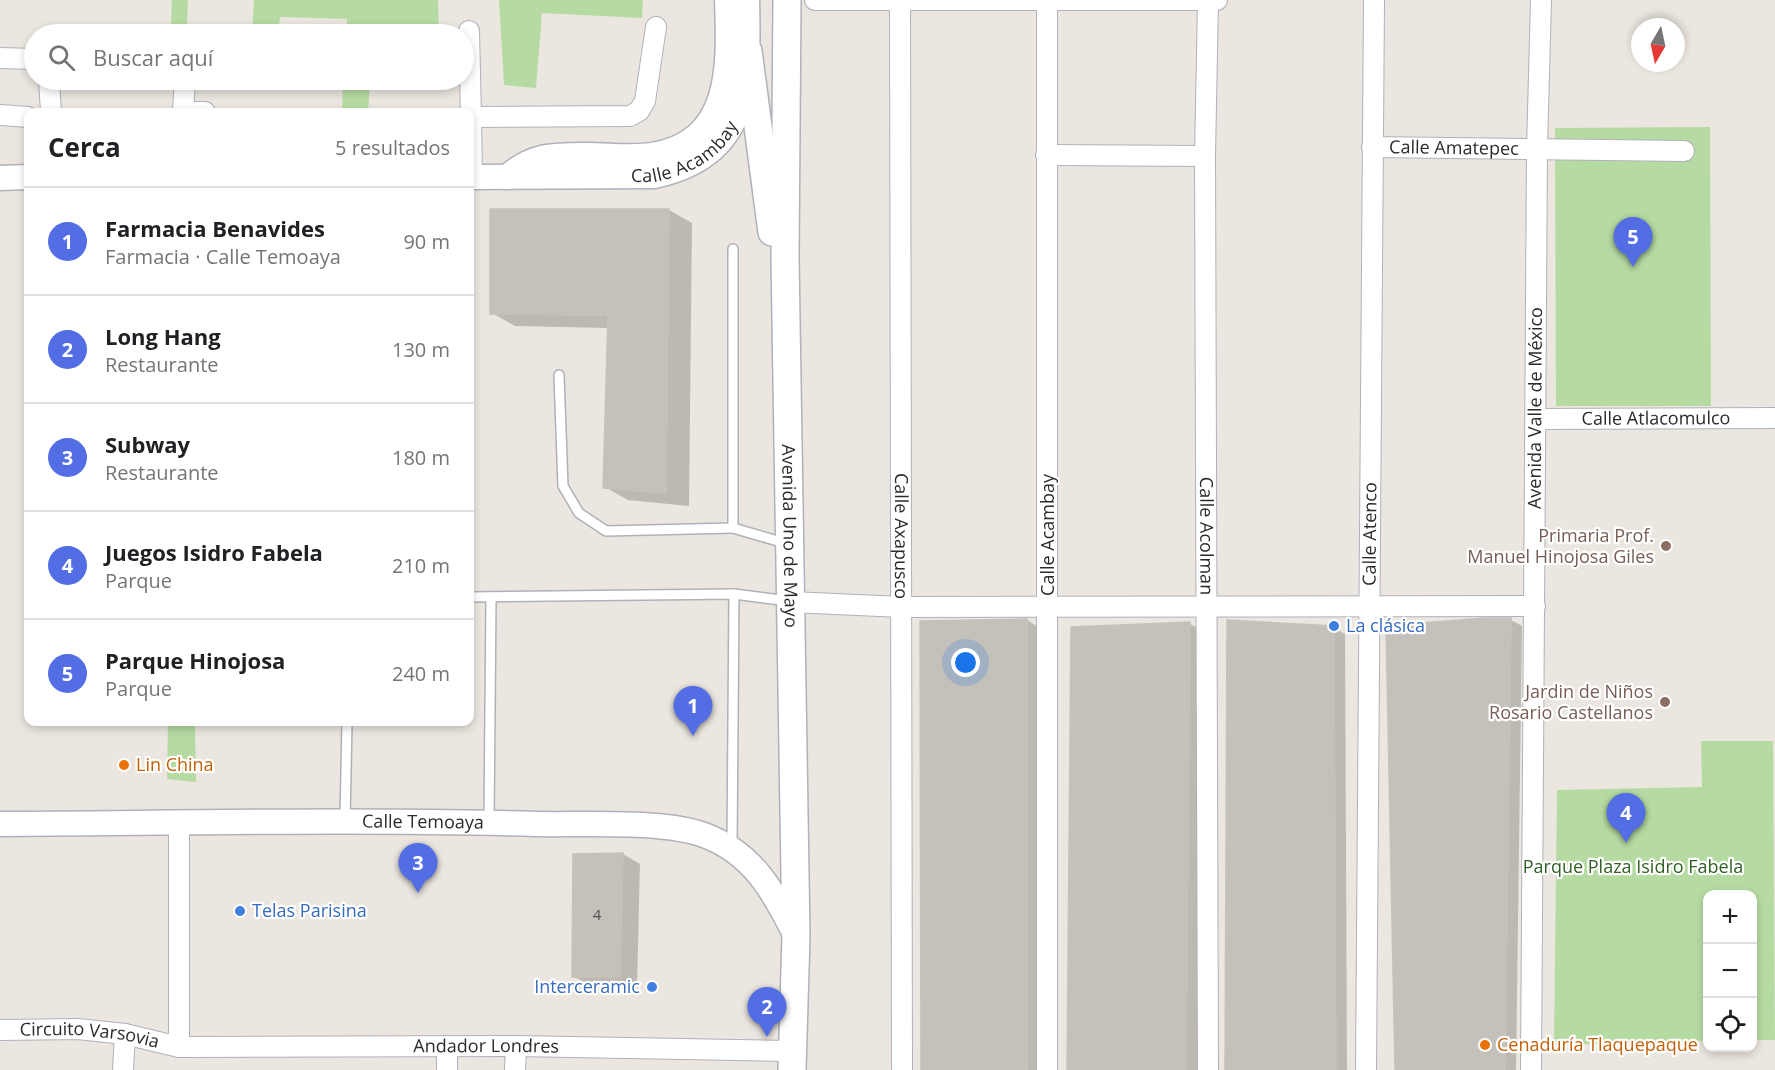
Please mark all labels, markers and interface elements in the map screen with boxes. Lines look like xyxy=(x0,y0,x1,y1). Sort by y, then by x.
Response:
north arrow xyxy=(1631,18,1685,72)
search box xyxy=(24,24,474,90)
icon: search xyxy=(45,41,78,74)
text: Buscar aquí xyxy=(93,42,213,72)
street label: Calle Acambay xyxy=(631,115,743,187)
text: Cerca xyxy=(48,129,121,165)
text: 5 resultados xyxy=(335,134,450,161)
street label: Calle Amatepec xyxy=(1389,134,1519,160)
text: Farmacia Benavides xyxy=(105,213,325,243)
pin: 5 xyxy=(1614,218,1652,267)
text: 1 xyxy=(62,228,73,255)
text: 90 m xyxy=(403,228,450,255)
text: Farmacia · Calle Temoaya xyxy=(105,243,341,270)
street label: Avenida Valle de México xyxy=(1522,307,1547,509)
text: Long Hang xyxy=(105,321,221,351)
text: 2 xyxy=(62,336,73,363)
text: 130 m xyxy=(392,336,450,363)
text: Restaurante xyxy=(105,351,219,378)
street label: Calle Atlacomulco xyxy=(1582,405,1730,430)
text: Subway xyxy=(105,429,190,459)
text: 3 xyxy=(62,444,73,471)
text: 180 m xyxy=(392,444,450,471)
street label: Avenida Uno de Mayo xyxy=(777,444,804,628)
text: Restaurante xyxy=(105,459,219,486)
street label: Calle Axapusco xyxy=(890,473,914,599)
street label: Calle Acambay xyxy=(1035,473,1059,596)
street label: Calle Acolman xyxy=(1195,477,1219,595)
street label: Calle Atenco xyxy=(1357,482,1381,586)
place label: Primaria Prof. Manuel Hinojosa Giles xyxy=(1467,523,1654,568)
text: Juegos Isidro Fabela xyxy=(105,537,323,567)
marker: Primaria Prof. Manuel Hinojosa Giles xyxy=(1659,539,1673,553)
text: 4 xyxy=(62,552,73,579)
text: 210 m xyxy=(392,552,450,579)
text: Parque xyxy=(105,567,172,594)
place label: La clásica xyxy=(1346,613,1425,637)
marker: La clásica xyxy=(1327,619,1341,633)
text: Parque Hinojosa xyxy=(105,645,285,675)
your location xyxy=(951,648,980,677)
text: 5 xyxy=(62,660,73,687)
text: 240 m xyxy=(392,660,450,687)
text: Parque xyxy=(105,675,172,702)
place label: Jardin de Niños Rosario Castellanos xyxy=(1489,679,1653,724)
pin: 1 xyxy=(674,686,712,736)
marker: Jardin de Niños Rosario Castellanos xyxy=(1658,695,1672,709)
place label: Lin China xyxy=(136,752,214,776)
marker: Lin China xyxy=(117,758,131,772)
pin: 4 xyxy=(1606,794,1646,843)
street label: Calle Temoaya xyxy=(362,809,484,834)
pin: 3 xyxy=(398,844,438,893)
park label: Parque Plaza Isidro Fabela xyxy=(1523,854,1743,878)
map controls xyxy=(1703,890,1757,1052)
button: + xyxy=(1703,890,1757,944)
place label: Telas Parisina xyxy=(252,898,367,922)
marker: Telas Parisina xyxy=(233,904,247,918)
house number: 4 xyxy=(593,904,602,924)
button: − xyxy=(1703,944,1757,998)
place label: Interceramic xyxy=(534,974,640,998)
marker: Interceramic xyxy=(645,980,659,994)
pin: 2 xyxy=(748,988,786,1037)
button: locate xyxy=(1703,998,1757,1052)
street label: Circuito Varsovia xyxy=(20,1016,162,1053)
place label: Cenaduría Tlaquepaque xyxy=(1497,1032,1698,1056)
street label: Andador Londres xyxy=(413,1033,559,1058)
marker: Cenaduría Tlaquepaque xyxy=(1478,1038,1492,1052)

